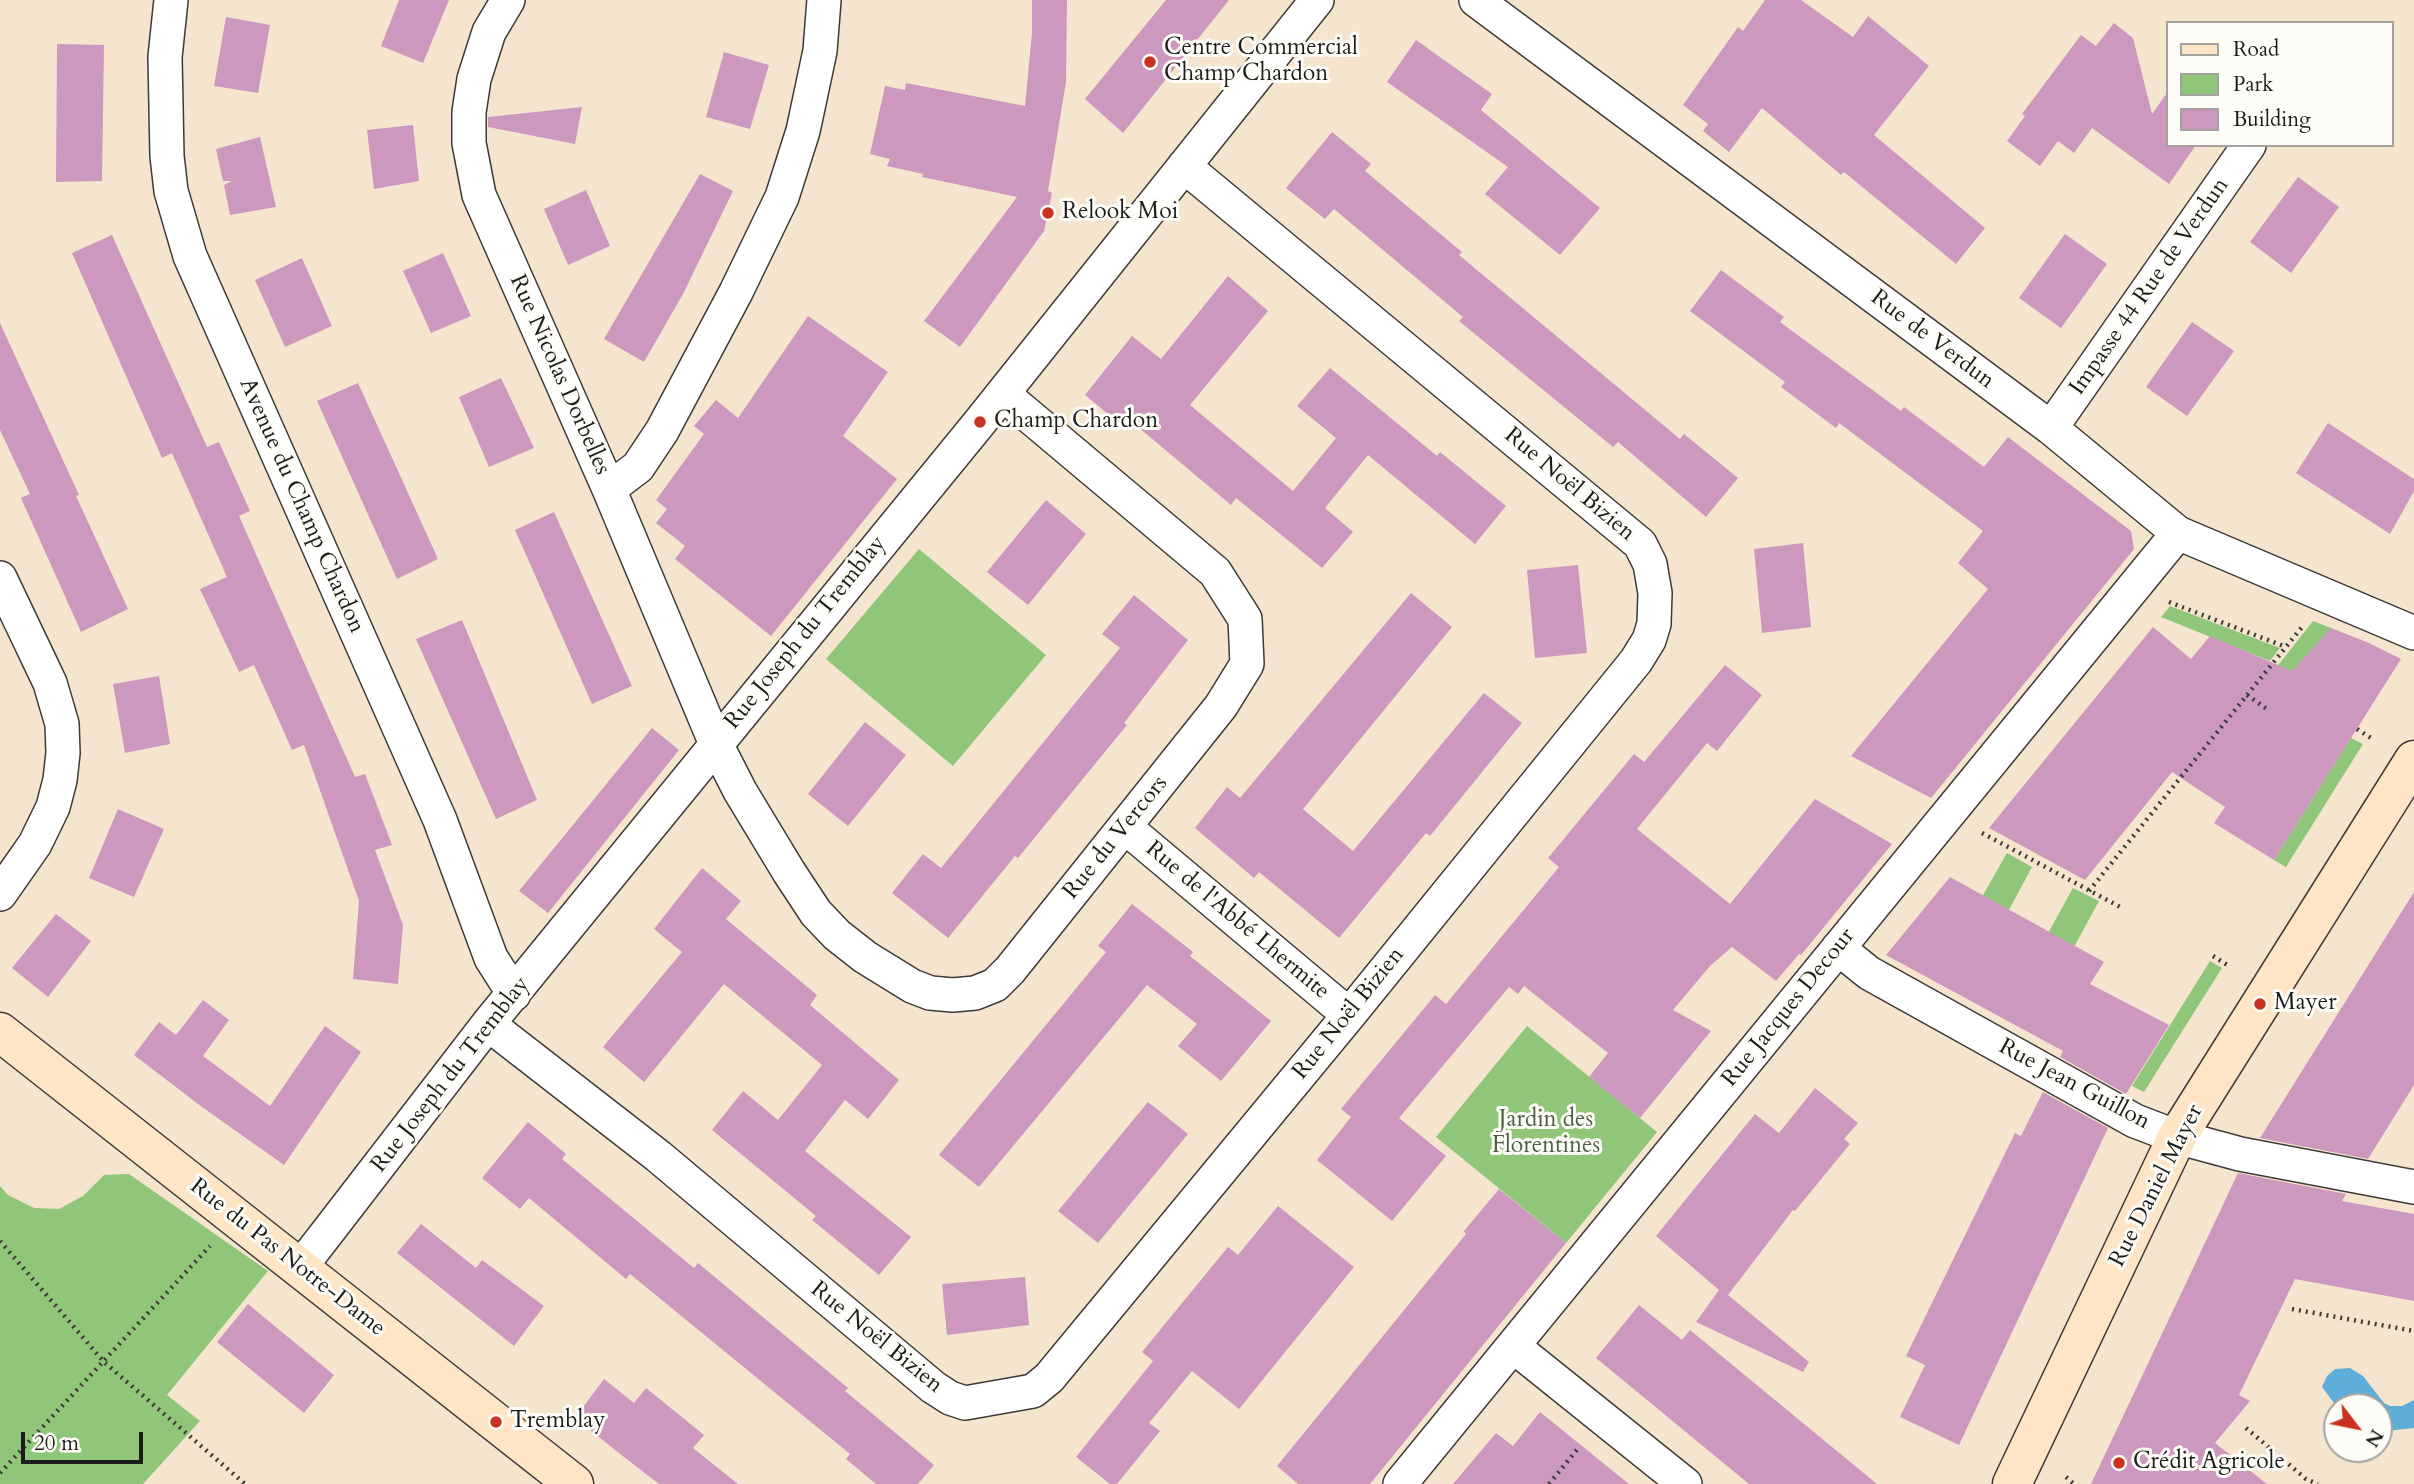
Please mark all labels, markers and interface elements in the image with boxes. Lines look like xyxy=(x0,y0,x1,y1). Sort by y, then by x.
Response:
legend xyxy=(2166,21,2393,147)
place label: Centre Commercial Champ Chardon xyxy=(1164,35,1358,89)
text: Road xyxy=(2233,35,2279,64)
marker: Centre Commercial Champ Chardon xyxy=(1142,54,1158,70)
text: Park xyxy=(2233,70,2273,99)
text: Building xyxy=(2233,105,2311,134)
street label: Impasse 44 Rue de Verdun xyxy=(2064,173,2236,401)
place label: Relook Moi xyxy=(1062,199,1178,227)
marker: Relook Moi xyxy=(1040,205,1056,221)
street label: Rue Nicolas Dorbelles xyxy=(502,271,616,479)
street label: Rue de Verdun xyxy=(1865,285,1999,395)
street label: Avenue du Champ Chardon xyxy=(232,374,370,638)
place label: Champ Chardon xyxy=(994,408,1158,436)
marker: Champ Chardon xyxy=(972,414,988,430)
street label: Rue Noël Bizien xyxy=(1498,422,1640,548)
street label: Rue Joseph du Tremblay xyxy=(719,531,893,735)
street label: Rue du Vercors xyxy=(1058,771,1174,905)
street label: Rue de l'Abbé Lhermite xyxy=(1139,836,1335,1006)
street label: Rue Jacques Decour xyxy=(1717,923,1861,1093)
street label: Rue Noël Bizien xyxy=(1287,942,1411,1086)
street label: Rue Joseph du Tremblay xyxy=(366,972,536,1178)
place label: Mayer xyxy=(2274,990,2337,1018)
marker: Mayer xyxy=(2252,996,2268,1012)
street label: Rue Jean Guillon xyxy=(1994,1034,2154,1136)
street label: Rue Daniel Mayer xyxy=(2104,1100,2210,1272)
park label: Jardin des Florentines xyxy=(1492,1107,1600,1161)
street label: Rue du Pas Notre-Dame xyxy=(184,1173,390,1343)
street label: Rue Noël Bizien xyxy=(804,1276,948,1400)
north arrow xyxy=(2323,1393,2393,1463)
place label: Tremblay xyxy=(510,1408,605,1436)
marker: Tremblay xyxy=(488,1414,504,1430)
scale bar xyxy=(24,1418,147,1462)
text: N xyxy=(2359,1424,2390,1452)
text: 20 m xyxy=(34,1429,79,1458)
place label: Crédit Agricole xyxy=(2133,1449,2285,1477)
marker: Crédit Agricole xyxy=(2111,1455,2127,1471)

